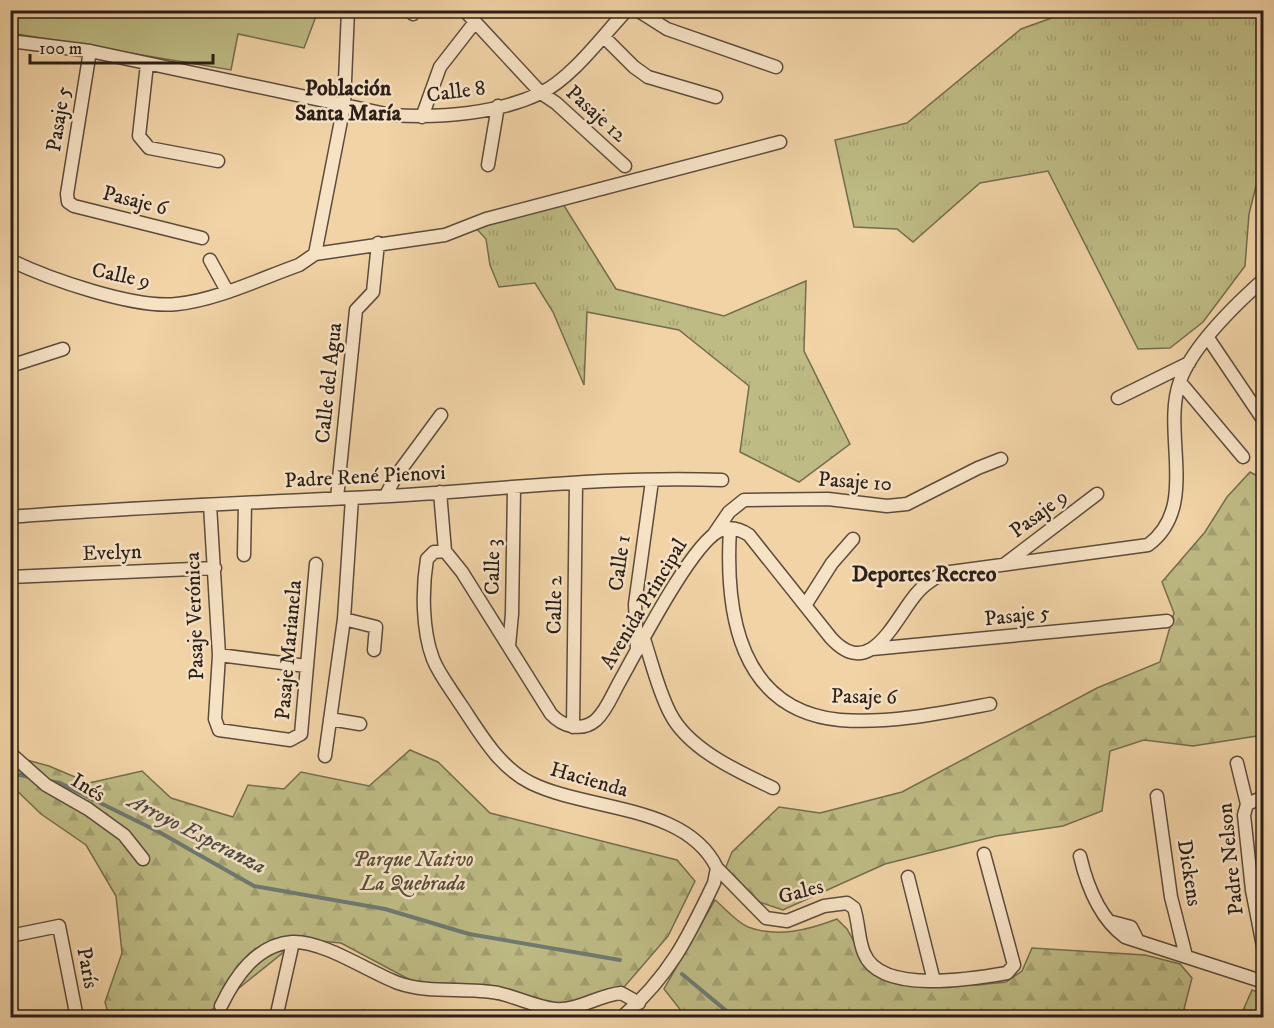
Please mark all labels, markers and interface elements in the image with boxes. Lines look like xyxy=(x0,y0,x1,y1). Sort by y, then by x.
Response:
scale bar xyxy=(30,27,213,65)
text: 100 m xyxy=(39,38,82,60)
district label: Población Santa María xyxy=(295,75,402,127)
street label: Calle 8 xyxy=(425,75,487,109)
street label: Pasaje 12 xyxy=(560,80,632,149)
street label: Pasaje 5 xyxy=(41,84,77,154)
street label: Pasaje 6 xyxy=(100,180,171,222)
street label: Calle 9 xyxy=(89,257,153,295)
street label: Calle del Agua xyxy=(310,321,348,445)
street label: Padre René Pienovi xyxy=(284,460,446,494)
street label: Pasaje 10 xyxy=(817,466,893,498)
street label: Pasaje 9 xyxy=(1005,484,1073,544)
street label: Avenida Principal xyxy=(595,533,694,674)
street label: Calle 1 xyxy=(603,533,637,593)
street label: Evelyn xyxy=(82,539,142,567)
street label: Calle 3 xyxy=(480,539,506,595)
street label: Pasaje Verónica xyxy=(180,551,210,681)
district label: Deportes Recreo xyxy=(852,561,997,588)
street label: Calle 2 xyxy=(541,575,569,635)
street label: Pasaje Marianela xyxy=(270,579,308,721)
street label: Pasaje 5 xyxy=(983,600,1051,632)
street label: Pasaje 6 xyxy=(831,683,898,711)
street label: Hacienda xyxy=(547,756,631,804)
street label: Inés xyxy=(66,768,110,808)
water label: Arroyo Esperanza xyxy=(121,786,270,880)
street label: Padre Nelson xyxy=(1212,802,1250,916)
street label: Dickens xyxy=(1171,838,1207,908)
park label: Parque Nativo La Quebrada xyxy=(352,847,474,897)
street label: Gales xyxy=(776,874,826,910)
street label: París xyxy=(70,945,104,991)

